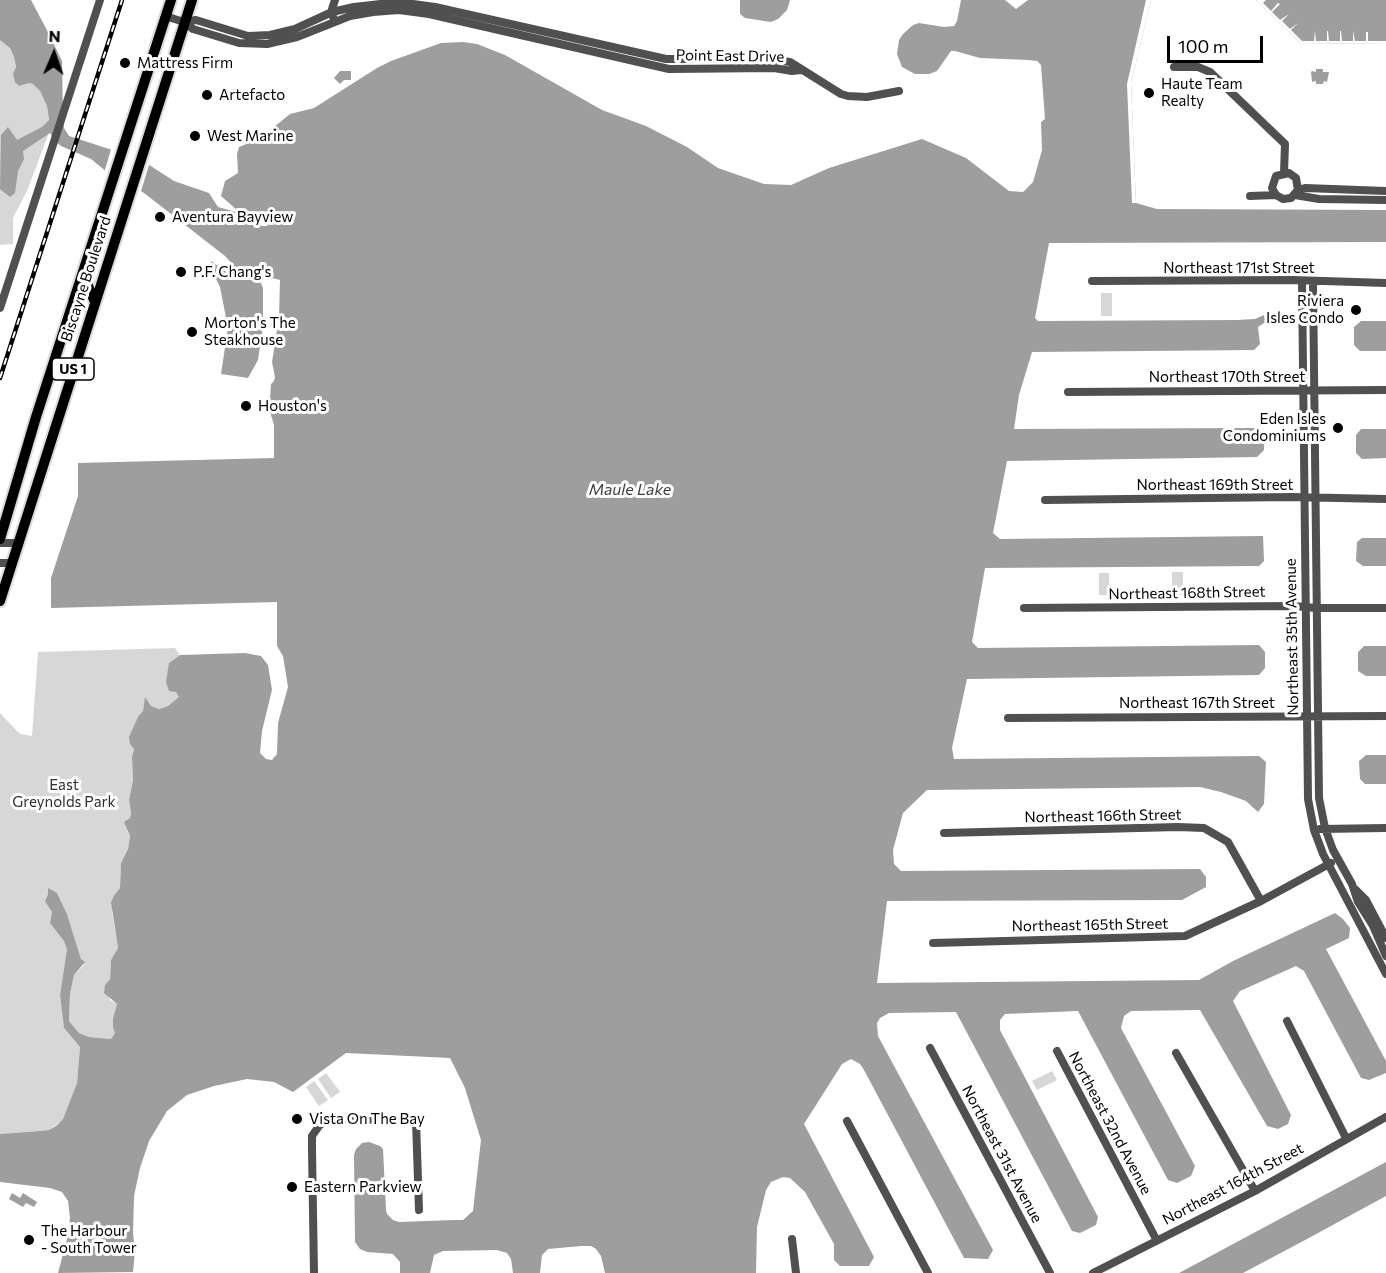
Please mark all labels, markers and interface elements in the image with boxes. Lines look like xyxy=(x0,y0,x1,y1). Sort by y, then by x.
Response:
north arrow xyxy=(24,24,84,84)
scale bar xyxy=(1170,24,1266,62)
text: N xyxy=(48,26,61,45)
text: 100 m xyxy=(1178,35,1228,57)
street label: Point East Drive xyxy=(676,46,784,66)
place label: Mattress Firm xyxy=(137,54,233,72)
marker: Mattress Firm xyxy=(118,56,132,70)
place label: Haute Team Realty xyxy=(1161,75,1243,110)
place label: Artefacto xyxy=(219,86,285,104)
marker: Haute Team Realty xyxy=(1142,86,1156,100)
marker: Artefacto xyxy=(200,88,214,102)
place label: West Marine xyxy=(207,127,293,145)
marker: West Marine xyxy=(188,129,202,143)
place label: Aventura Bayview xyxy=(172,208,293,226)
marker: Aventura Bayview xyxy=(153,210,167,224)
street label: Biscayne Boulevard xyxy=(57,214,115,344)
street label: Northeast 171st Street xyxy=(1163,259,1315,277)
place label: P.F. Chang's xyxy=(193,263,271,281)
marker: P.F. Chang's xyxy=(174,265,188,279)
place label: Riviera Isles Condo xyxy=(1266,292,1344,327)
marker: Riviera Isles Condo xyxy=(1349,303,1363,317)
place label: Morton's The Steakhouse xyxy=(204,314,296,349)
marker: Morton's The Steakhouse xyxy=(185,325,199,339)
road number: US 1 xyxy=(52,358,94,380)
street label: Northeast 170th Street xyxy=(1149,368,1305,386)
place label: Houston's xyxy=(258,397,327,415)
marker: Houston's xyxy=(239,399,253,413)
place label: Eden Isles Condominiums xyxy=(1223,410,1326,445)
marker: Eden Isles Condominiums xyxy=(1331,421,1345,435)
street label: Northeast 169th Street xyxy=(1136,476,1294,494)
water label: Maule Lake xyxy=(589,480,671,500)
street label: Northeast 35th Avenue xyxy=(1282,558,1302,716)
street label: Northeast 168th Street xyxy=(1108,583,1266,603)
street label: Northeast 167th Street xyxy=(1119,694,1275,712)
park label: East Greynolds Park xyxy=(12,776,116,811)
street label: Northeast 166th Street xyxy=(1024,806,1182,826)
street label: Northeast 165th Street xyxy=(1011,915,1169,935)
street label: Northeast 32nd Avenue xyxy=(1065,1048,1155,1198)
street label: Northeast 31st Avenue xyxy=(958,1082,1046,1226)
place label: Vista On The Bay xyxy=(309,1110,425,1128)
marker: Vista On The Bay xyxy=(290,1112,304,1126)
street label: Northeast 164th Street xyxy=(1159,1139,1307,1229)
place label: Eastern Parkview xyxy=(304,1178,422,1196)
marker: Eastern Parkview xyxy=(285,1180,299,1194)
place label: The Harbour - South Tower xyxy=(41,1222,137,1257)
marker: The Harbour - South Tower xyxy=(22,1233,36,1247)

